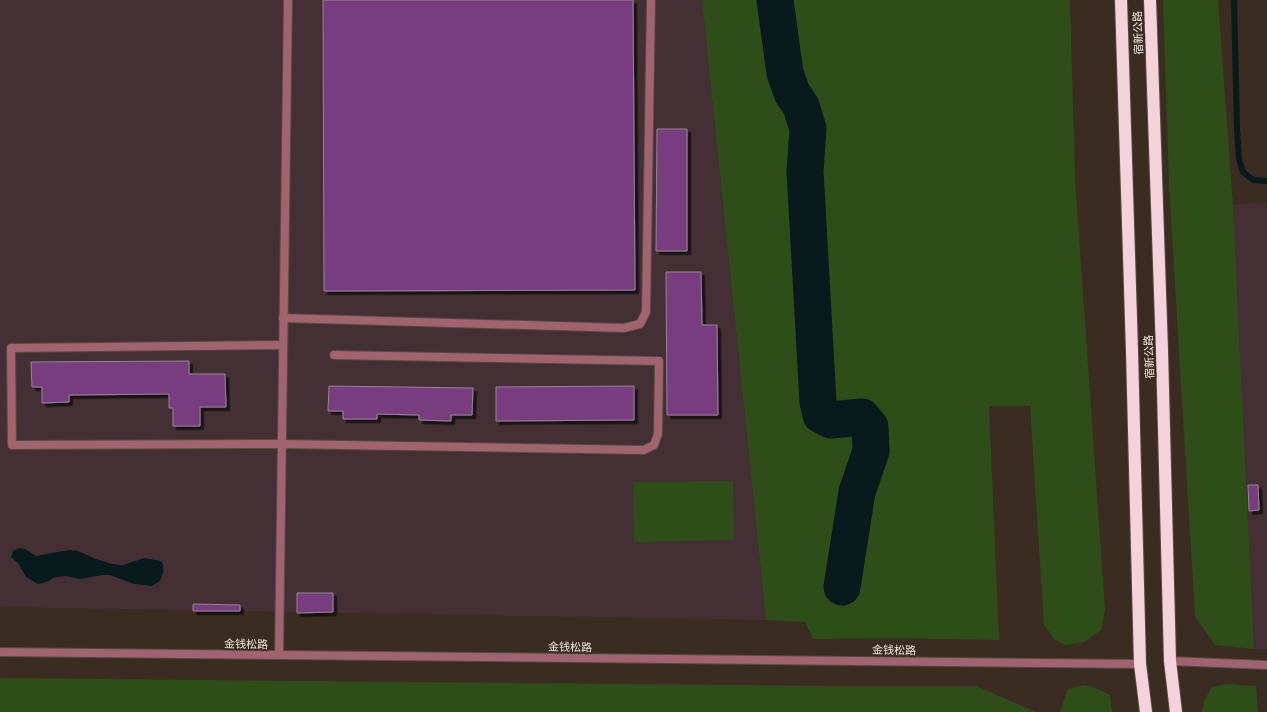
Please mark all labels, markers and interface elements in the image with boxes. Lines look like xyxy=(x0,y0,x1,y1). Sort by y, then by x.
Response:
street label: 宿新公路 xyxy=(1130,11,1146,55)
street label: 宿新公路 xyxy=(1141,335,1157,379)
street label: 金钱松路 xyxy=(224,637,268,651)
street label: 金钱松路 xyxy=(548,640,592,654)
street label: 金钱松路 xyxy=(872,643,916,657)

